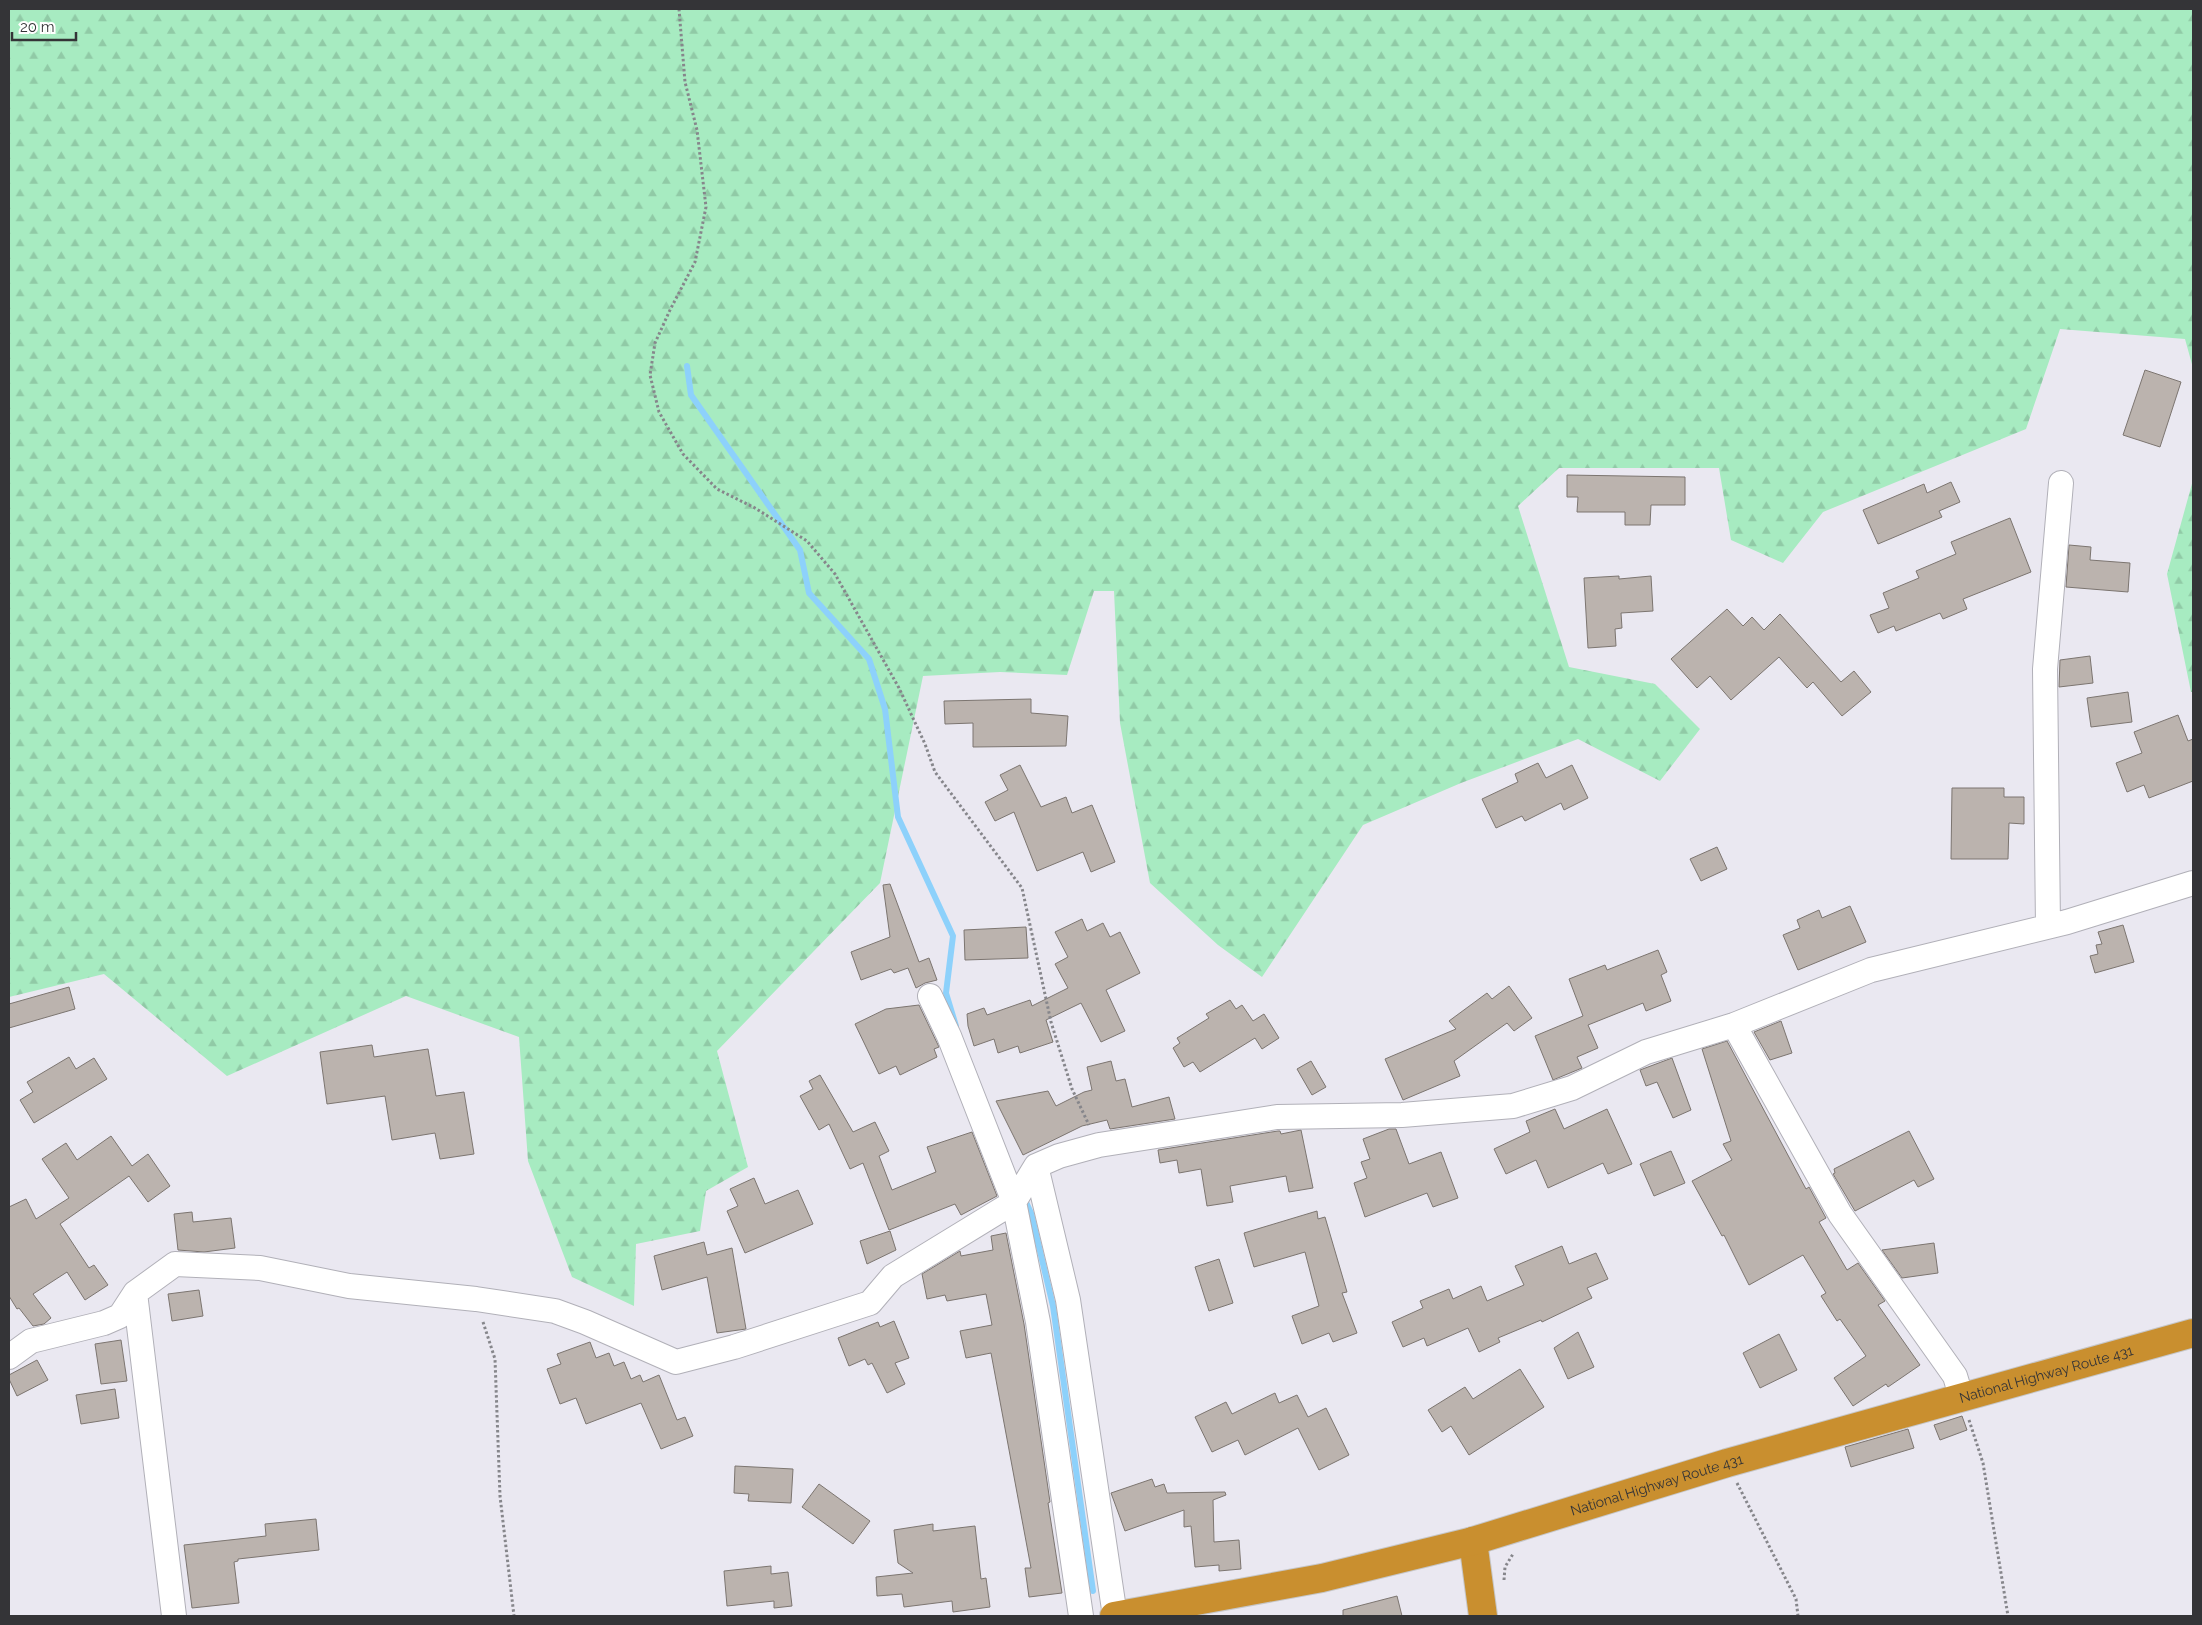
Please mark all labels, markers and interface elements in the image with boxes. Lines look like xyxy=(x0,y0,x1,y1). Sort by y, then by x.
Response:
scale bar xyxy=(12,10,76,42)
text: 20 m xyxy=(20,18,55,36)
street label: National Highway Route 431 xyxy=(1957,1342,2135,1406)
street label: National Highway Route 431 xyxy=(1568,1451,1745,1519)

